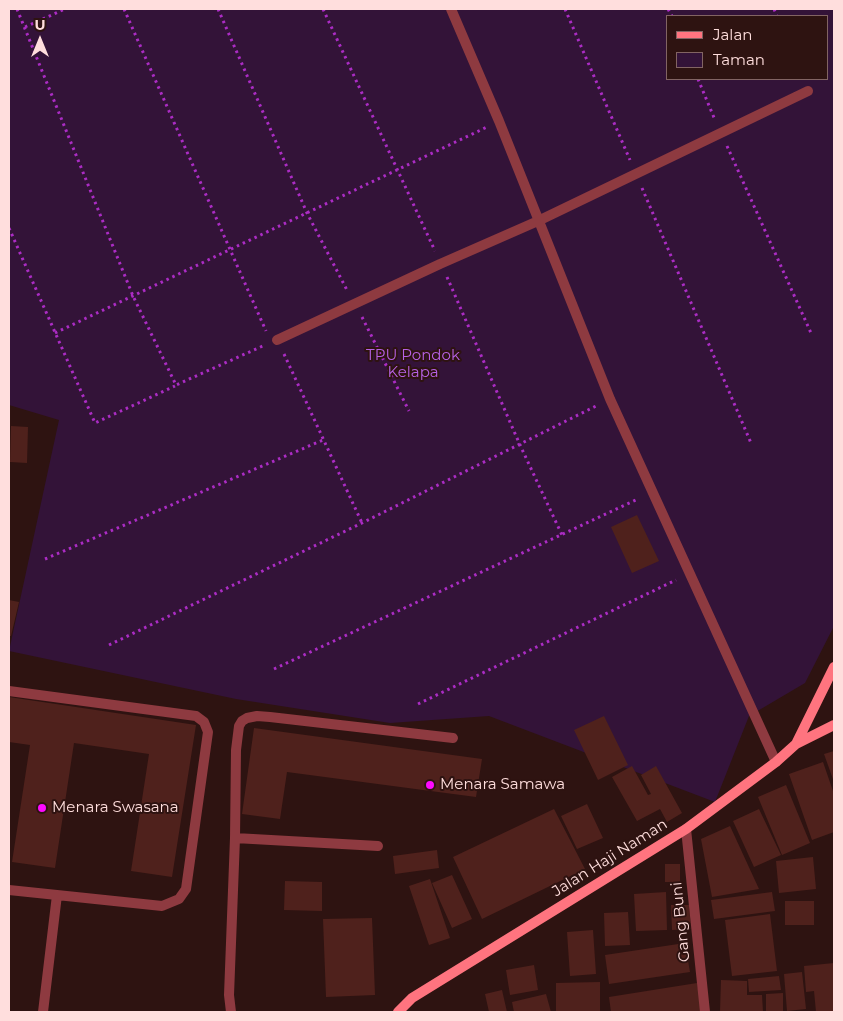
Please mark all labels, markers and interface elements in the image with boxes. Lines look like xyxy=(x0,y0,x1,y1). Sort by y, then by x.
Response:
north arrow xyxy=(15,15,65,65)
legend xyxy=(666,15,828,80)
text: U xyxy=(34,16,46,34)
text: Jalan xyxy=(713,25,752,44)
text: Taman xyxy=(713,50,765,69)
park label: TPU Pondok Kelapa xyxy=(366,347,460,382)
place label: Menara Samawa xyxy=(440,776,565,794)
marker: Menara Samawa xyxy=(424,779,436,791)
place label: Menara Swasana xyxy=(52,799,179,817)
marker: Menara Swasana xyxy=(36,802,48,814)
street label: Jalan Haji Naman xyxy=(549,815,671,901)
street label: Gang Buni xyxy=(668,881,694,963)

